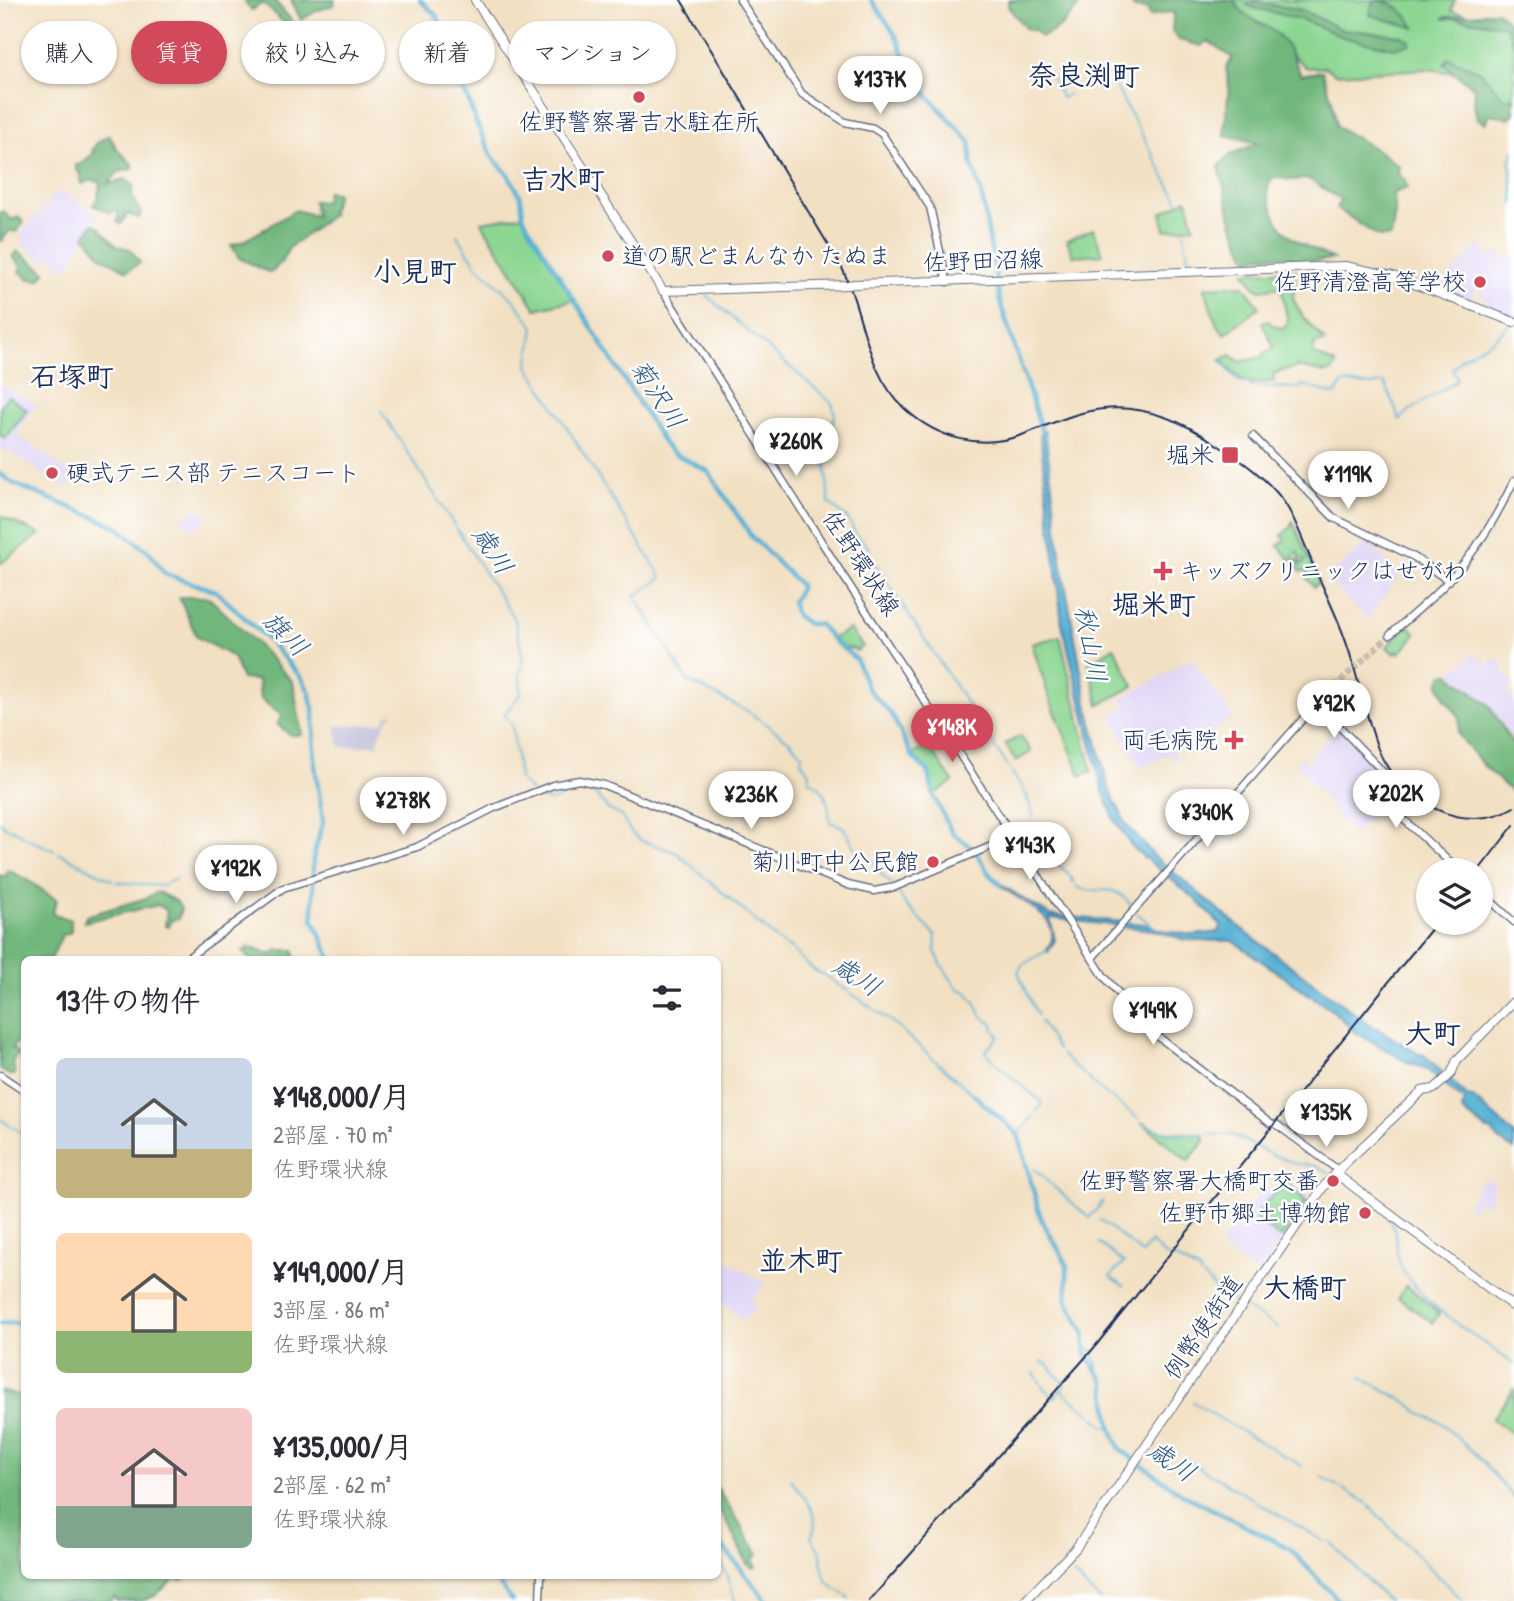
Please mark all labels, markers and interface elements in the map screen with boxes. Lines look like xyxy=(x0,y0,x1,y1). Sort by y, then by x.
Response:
chip: 購入 xyxy=(21,21,117,84)
chip: 賃貸 xyxy=(131,21,227,84)
chip: 絞り込み xyxy=(241,21,385,84)
chip: 新着 xyxy=(399,21,495,84)
chip: マンション xyxy=(509,21,676,84)
district label: 奈良渕町 xyxy=(1028,56,1140,94)
pin: ¥137K xyxy=(831,57,929,116)
text: ¥137K xyxy=(854,63,906,94)
marker: 佐野警察署吉水駐在所 xyxy=(631,89,647,105)
place label: 佐野警察署吉水駐在所 xyxy=(519,105,759,137)
district label: 吉水町 xyxy=(521,160,605,198)
place label: 道の駅どまんなか たぬま xyxy=(622,239,892,271)
street label: 佐野田沼線 xyxy=(922,242,1043,278)
marker: 道の駅どまんなか たぬま xyxy=(600,248,616,264)
district label: 小見町 xyxy=(373,252,457,290)
place label: 佐野清澄高等学校 xyxy=(1274,265,1466,297)
marker: 佐野清澄高等学校 xyxy=(1472,274,1488,290)
water label: 菊沢川 xyxy=(622,352,695,436)
district label: 石塚町 xyxy=(30,357,114,395)
pin: ¥260K xyxy=(747,419,845,478)
text: ¥260K xyxy=(770,425,822,456)
place label: 堀米 xyxy=(1166,438,1214,470)
marker: 堀米 xyxy=(1220,445,1240,465)
pin: ¥119K xyxy=(1299,452,1397,511)
place label: 硬式テニス部 テニスコート xyxy=(66,456,360,488)
text: ¥119K xyxy=(1324,458,1372,489)
marker: 硬式テニス部 テニスコート xyxy=(44,465,60,481)
street label: 佐野環状線 xyxy=(816,503,908,621)
water label: 歳川 xyxy=(465,518,522,581)
place label: キッズクリニックはせがわ xyxy=(1179,554,1467,586)
marker: キッズクリニックはせがわ xyxy=(1153,561,1173,581)
district label: 堀米町 xyxy=(1112,585,1196,623)
water label: 秋山川 xyxy=(1067,602,1116,685)
water label: 旗川 xyxy=(256,603,317,664)
pin: ¥92K xyxy=(1293,680,1375,740)
text: ¥92K xyxy=(1313,687,1355,718)
pin: ¥148K xyxy=(903,704,1001,764)
text: ¥148K xyxy=(927,711,977,742)
place label: 両毛病院 xyxy=(1122,723,1218,755)
marker: 両毛病院 xyxy=(1224,730,1244,750)
pin: ¥202K xyxy=(1347,770,1445,830)
pin: ¥236K xyxy=(702,772,800,831)
text: ¥202K xyxy=(1369,777,1423,808)
pin: ¥278K xyxy=(354,778,452,837)
text: ¥236K xyxy=(725,778,777,809)
text: ¥278K xyxy=(376,784,430,815)
pin: ¥340K xyxy=(1158,790,1256,849)
text: ¥340K xyxy=(1181,796,1233,827)
pin: ¥143K xyxy=(981,822,1079,882)
text: ¥143K xyxy=(1005,829,1055,860)
place label: 菊川町中公民館 xyxy=(751,845,919,877)
pin: ¥192K xyxy=(187,846,285,905)
text: ¥192K xyxy=(211,852,261,883)
marker: 菊川町中公民館 xyxy=(925,854,941,870)
map controls xyxy=(1416,858,1493,935)
button: layers xyxy=(1416,858,1493,935)
water label: 歳川 xyxy=(826,947,889,1004)
icon: filters xyxy=(648,979,686,1017)
text: 13件の物件 xyxy=(56,980,200,1020)
pin: ¥149K xyxy=(1104,988,1202,1047)
text: ¥149K xyxy=(1129,994,1177,1025)
district label: 大町 xyxy=(1405,1014,1461,1052)
text: ¥148,000/月 xyxy=(273,1076,411,1116)
icon: home xyxy=(112,1086,196,1170)
pin: ¥135K xyxy=(1277,1090,1375,1149)
text: ¥135K xyxy=(1300,1096,1352,1127)
text: 2部屋 · 70 m² xyxy=(273,1119,393,1150)
text: 佐野環状線 xyxy=(273,1153,388,1184)
place label: 佐野警察署大橋町交番 xyxy=(1079,1164,1319,1196)
marker: 佐野警察署大橋町交番 xyxy=(1325,1173,1341,1189)
place label: 佐野市郷土博物館 xyxy=(1159,1196,1351,1228)
marker: 佐野市郷土博物館 xyxy=(1357,1205,1373,1221)
district label: 並木町 xyxy=(759,1241,843,1279)
text: ¥149,000/月 xyxy=(273,1251,409,1291)
icon: home xyxy=(112,1261,196,1345)
street label: 例幣使街道 xyxy=(1155,1268,1249,1385)
district label: 大橋町 xyxy=(1263,1268,1347,1306)
text: 3部屋 · 86 m² xyxy=(273,1294,390,1325)
text: 佐野環状線 xyxy=(273,1328,388,1359)
text: ¥135,000/月 xyxy=(273,1426,413,1466)
water label: 歳川 xyxy=(1141,1431,1204,1490)
icon: home xyxy=(112,1436,196,1520)
text: 2部屋 · 62 m² xyxy=(273,1469,391,1500)
text: 佐野環状線 xyxy=(273,1503,388,1534)

